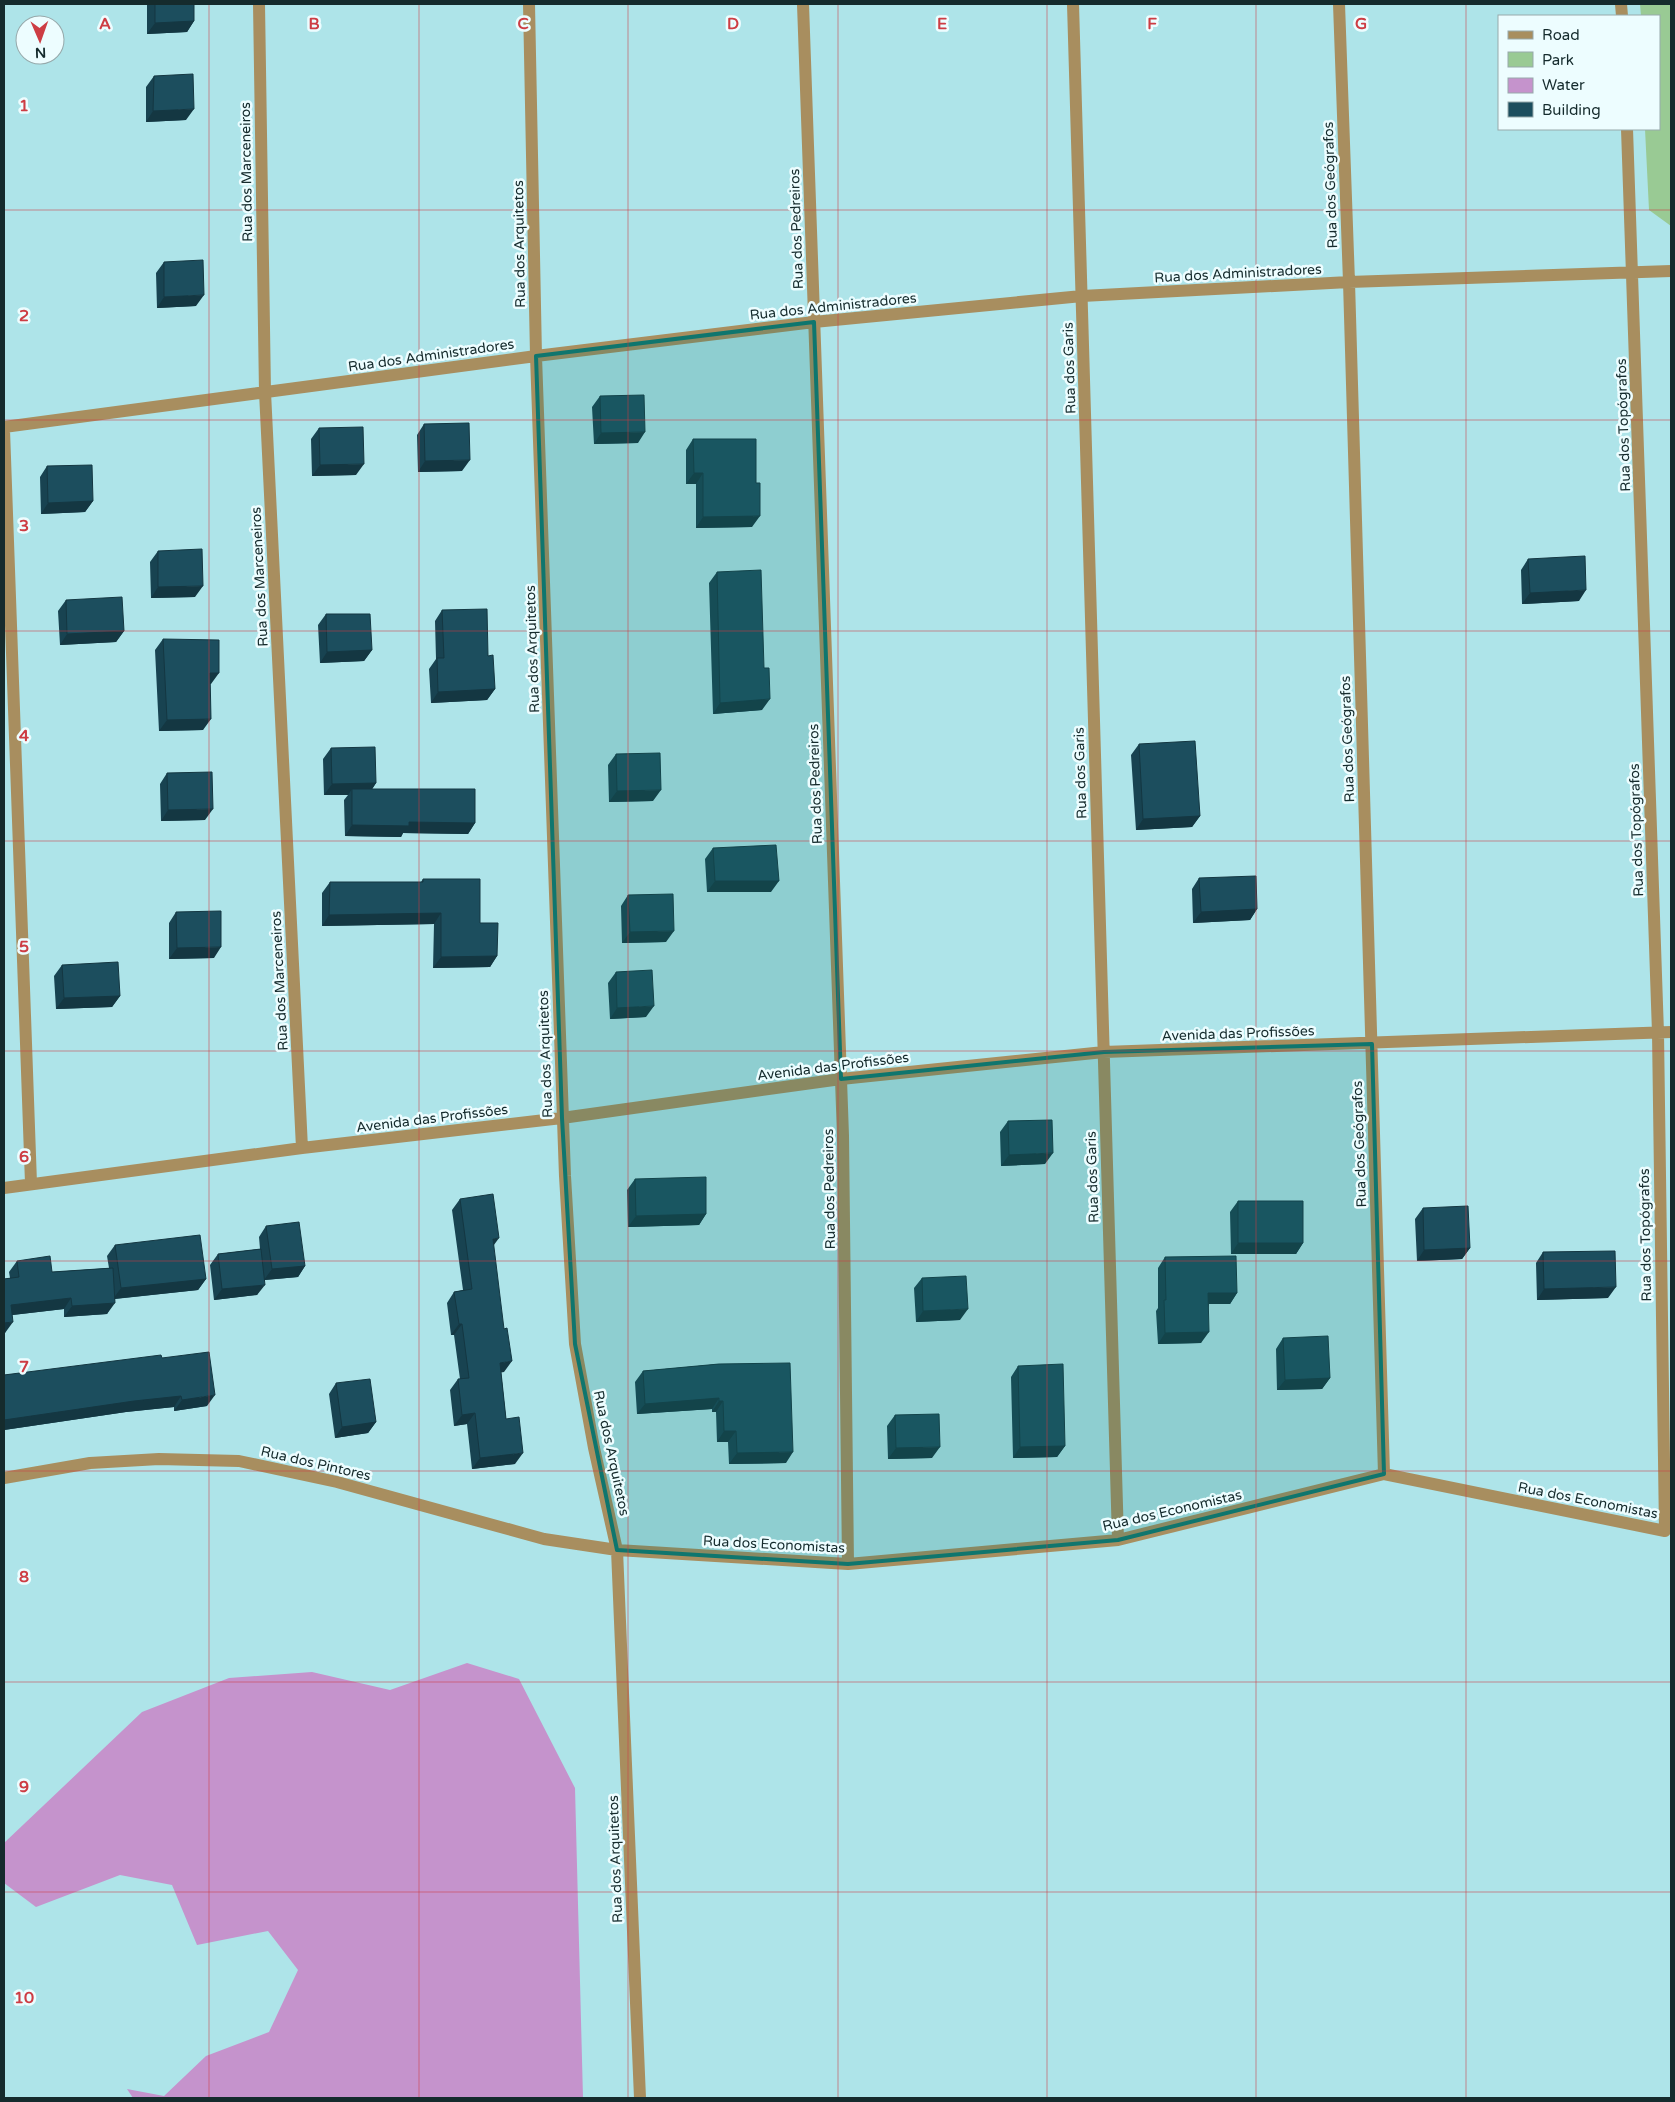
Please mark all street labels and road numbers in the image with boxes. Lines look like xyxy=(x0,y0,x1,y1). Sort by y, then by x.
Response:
street label: Rua dos Marceneiros xyxy=(237,102,256,242)
street label: Rua dos Geógrafos xyxy=(1320,121,1341,249)
street label: Rua dos Pedreiros xyxy=(786,168,807,290)
street label: Rua dos Arquitetos xyxy=(510,180,529,308)
street label: Rua dos Administradores xyxy=(1154,261,1322,286)
street label: Rua dos Administradores xyxy=(749,289,918,324)
street label: Rua dos Garis xyxy=(1059,322,1080,414)
street label: Rua dos Administradores xyxy=(347,335,515,376)
street label: Rua dos Topógrafos xyxy=(1613,358,1634,492)
street label: Rua dos Marceneiros xyxy=(247,506,272,647)
street label: Rua dos Arquitetos xyxy=(522,585,543,713)
street label: Rua dos Geógrafos xyxy=(1337,675,1358,803)
street label: Rua dos Pedreiros xyxy=(805,723,826,845)
street label: Rua dos Garis xyxy=(1070,727,1091,819)
street label: Rua dos Topógrafos xyxy=(1626,763,1647,897)
street label: Rua dos Marceneiros xyxy=(267,910,292,1051)
street label: Rua dos Arquitetos xyxy=(535,990,556,1118)
street label: Avenida das Profissões xyxy=(1161,1022,1315,1045)
street label: Avenida das Profissões xyxy=(756,1049,910,1084)
street label: Rua dos Geógrafos xyxy=(1349,1080,1370,1208)
street label: Avenida das Profissões xyxy=(355,1101,509,1136)
street label: Rua dos Pedreiros xyxy=(820,1128,839,1249)
street label: Rua dos Garis xyxy=(1082,1131,1103,1223)
street label: Rua dos Topógrafos xyxy=(1636,1168,1655,1302)
street label: Rua dos Arquitetos xyxy=(590,1389,633,1518)
street label: Rua dos Pintores xyxy=(259,1443,373,1484)
street label: Rua dos Economistas xyxy=(1516,1479,1660,1522)
street label: Rua dos Economistas xyxy=(1101,1486,1244,1535)
street label: Rua dos Economistas xyxy=(702,1532,846,1557)
street label: Rua dos Arquitetos xyxy=(605,1795,626,1923)

